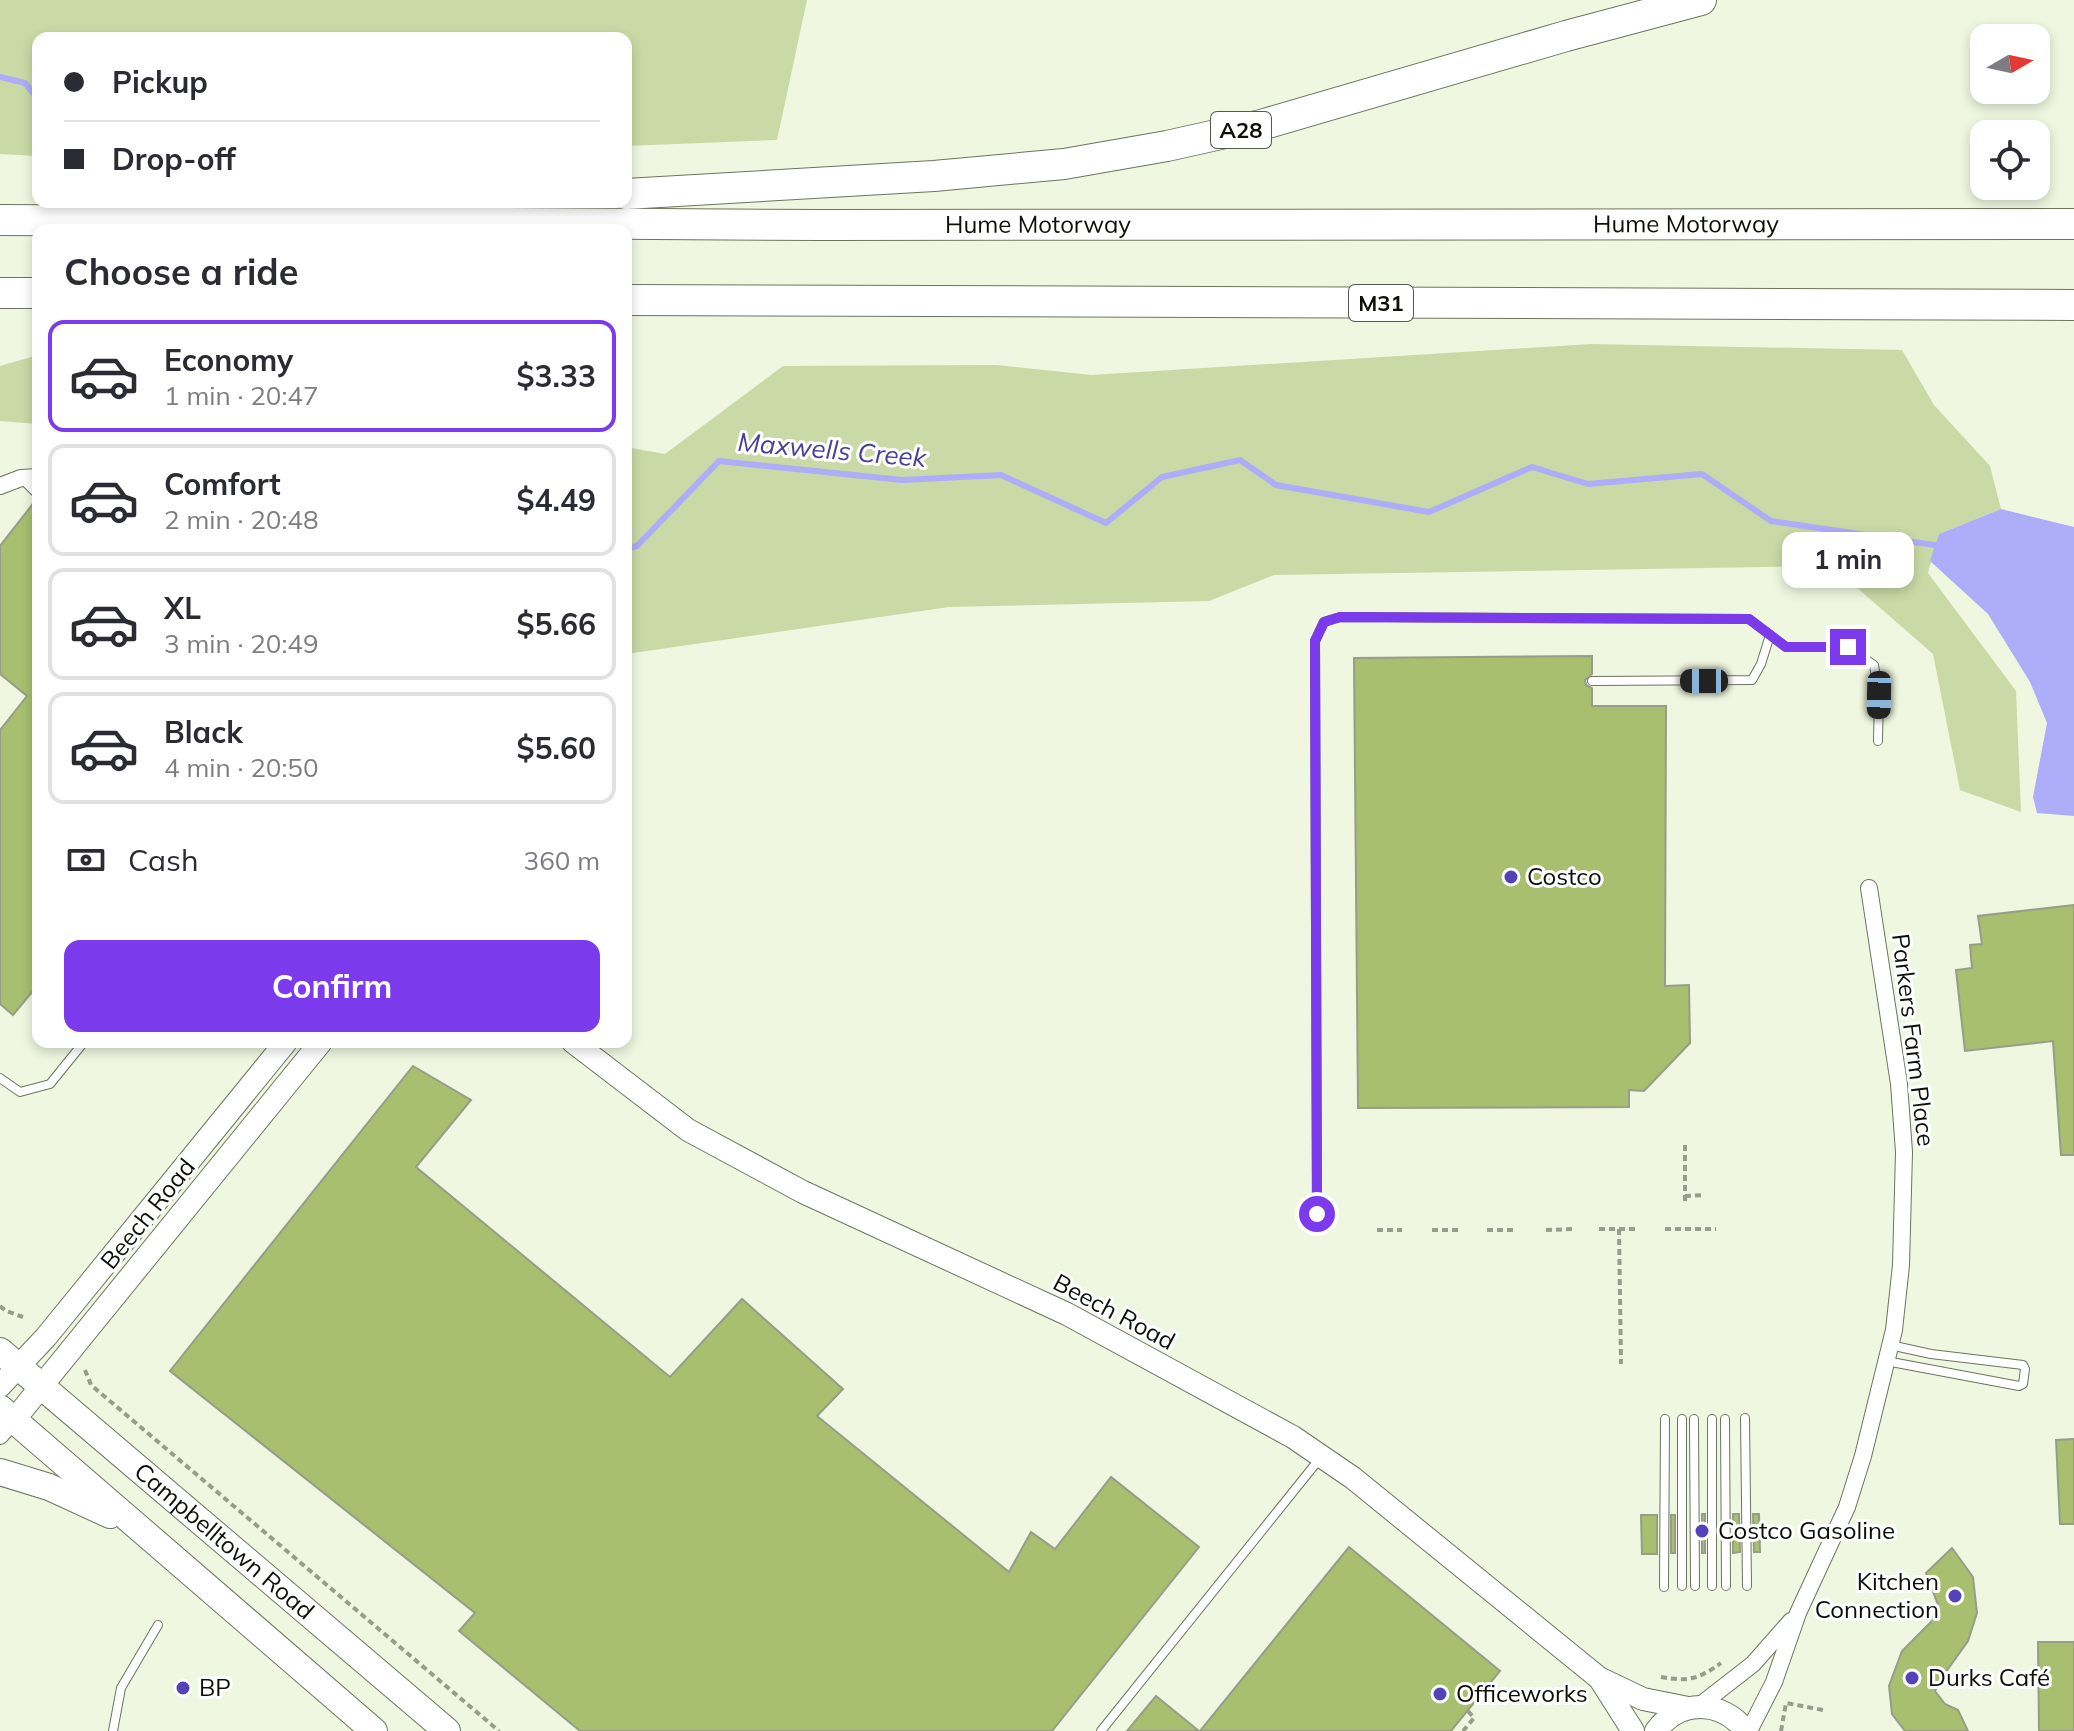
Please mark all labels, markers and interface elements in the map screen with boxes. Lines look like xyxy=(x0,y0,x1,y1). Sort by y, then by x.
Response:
north arrow xyxy=(1970,24,2050,104)
map controls xyxy=(1970,24,2050,200)
text: Pickup xyxy=(112,63,208,101)
road number: A28 xyxy=(1211,112,1271,148)
button: locate xyxy=(1970,120,2050,200)
text: Drop-off xyxy=(112,140,236,178)
street label: Hume Motorway xyxy=(1593,208,1779,238)
street label: Hume Motorway xyxy=(945,209,1131,239)
text: Choose a ride xyxy=(64,249,298,294)
road number: M31 xyxy=(1349,285,1413,321)
icon: car xyxy=(68,340,140,412)
text: Economy xyxy=(164,341,293,379)
text: $3.33 xyxy=(517,357,596,395)
text: 1 min · 20:47 xyxy=(164,379,319,412)
water label: Maxwells Creek xyxy=(737,425,928,474)
icon: car xyxy=(68,464,140,536)
text: Comfort xyxy=(164,465,281,503)
text: $4.49 xyxy=(517,481,596,519)
text: 2 min · 20:48 xyxy=(164,503,319,536)
callout: 1 min xyxy=(1782,531,1914,587)
text: 1 min xyxy=(1814,543,1882,576)
icon: car xyxy=(68,588,140,660)
text: XL xyxy=(164,589,201,627)
text: $5.66 xyxy=(517,605,596,643)
text: 3 min · 20:49 xyxy=(164,627,319,660)
route end xyxy=(1830,629,1866,665)
car xyxy=(1680,669,1728,693)
car xyxy=(1867,671,1891,719)
icon: car xyxy=(68,712,140,784)
text: Black xyxy=(164,713,243,751)
text: $5.60 xyxy=(517,729,596,767)
text: 4 min · 20:50 xyxy=(164,751,319,784)
icon: cash xyxy=(64,838,108,882)
text: Cash xyxy=(128,841,199,879)
text: 360 m xyxy=(524,844,600,877)
place label: Costco xyxy=(1527,861,1602,891)
marker: Costco xyxy=(1502,868,1520,886)
street label: Parkers Farm Place xyxy=(1886,932,1942,1148)
button: Confirm xyxy=(64,940,600,1032)
street label: Beech Road xyxy=(94,1152,201,1275)
route start xyxy=(1299,1196,1335,1232)
street label: Beech Road xyxy=(1048,1267,1180,1356)
street label: Campbelltown Road xyxy=(129,1456,321,1626)
place label: Costco Gasoline xyxy=(1718,1515,1895,1545)
marker: Costco Gasoline xyxy=(1693,1522,1711,1540)
place label: Kitchen Connection xyxy=(1815,1566,1939,1624)
marker: Kitchen Connection xyxy=(1946,1587,1964,1605)
place label: Durks Café xyxy=(1928,1662,2050,1692)
marker: Durks Café xyxy=(1903,1669,1921,1687)
place label: BP xyxy=(199,1672,231,1702)
place label: Officeworks xyxy=(1456,1678,1588,1708)
marker: BP xyxy=(174,1679,192,1697)
marker: Officeworks xyxy=(1431,1685,1449,1703)

